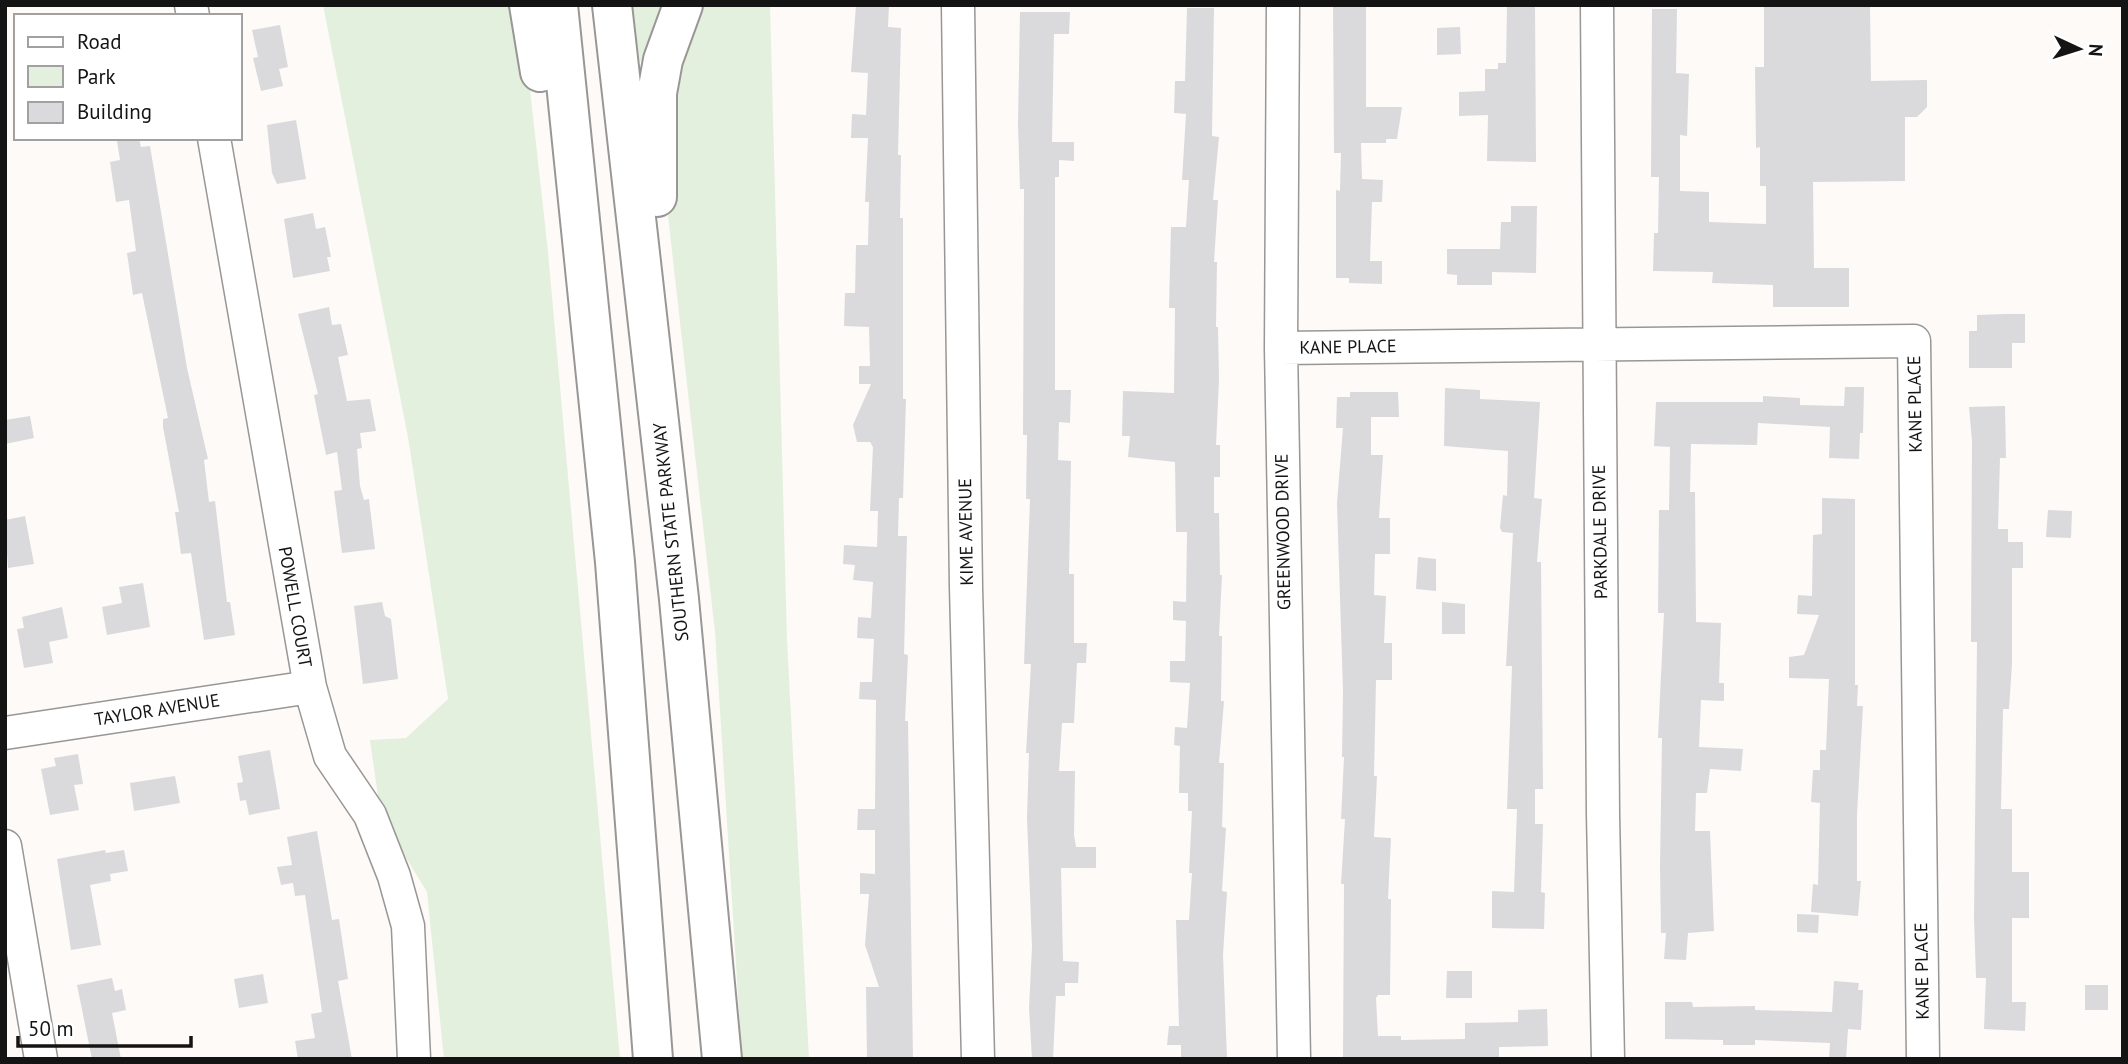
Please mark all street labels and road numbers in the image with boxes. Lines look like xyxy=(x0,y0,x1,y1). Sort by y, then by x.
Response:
street label: KANE PLACE xyxy=(1299,334,1397,359)
street label: KANE PLACE xyxy=(1902,355,1927,453)
street label: SOUTHERN STATE PARKWAY xyxy=(648,421,693,643)
street label: GREENWOOD DRIVE xyxy=(1270,454,1295,610)
street label: PARKDALE DRIVE xyxy=(1587,465,1612,599)
street label: KIME AVENUE xyxy=(953,478,978,586)
street label: POWELL COURT xyxy=(274,545,317,669)
street label: TAYLOR AVENUE xyxy=(93,688,221,731)
street label: KANE PLACE xyxy=(1909,922,1934,1020)

